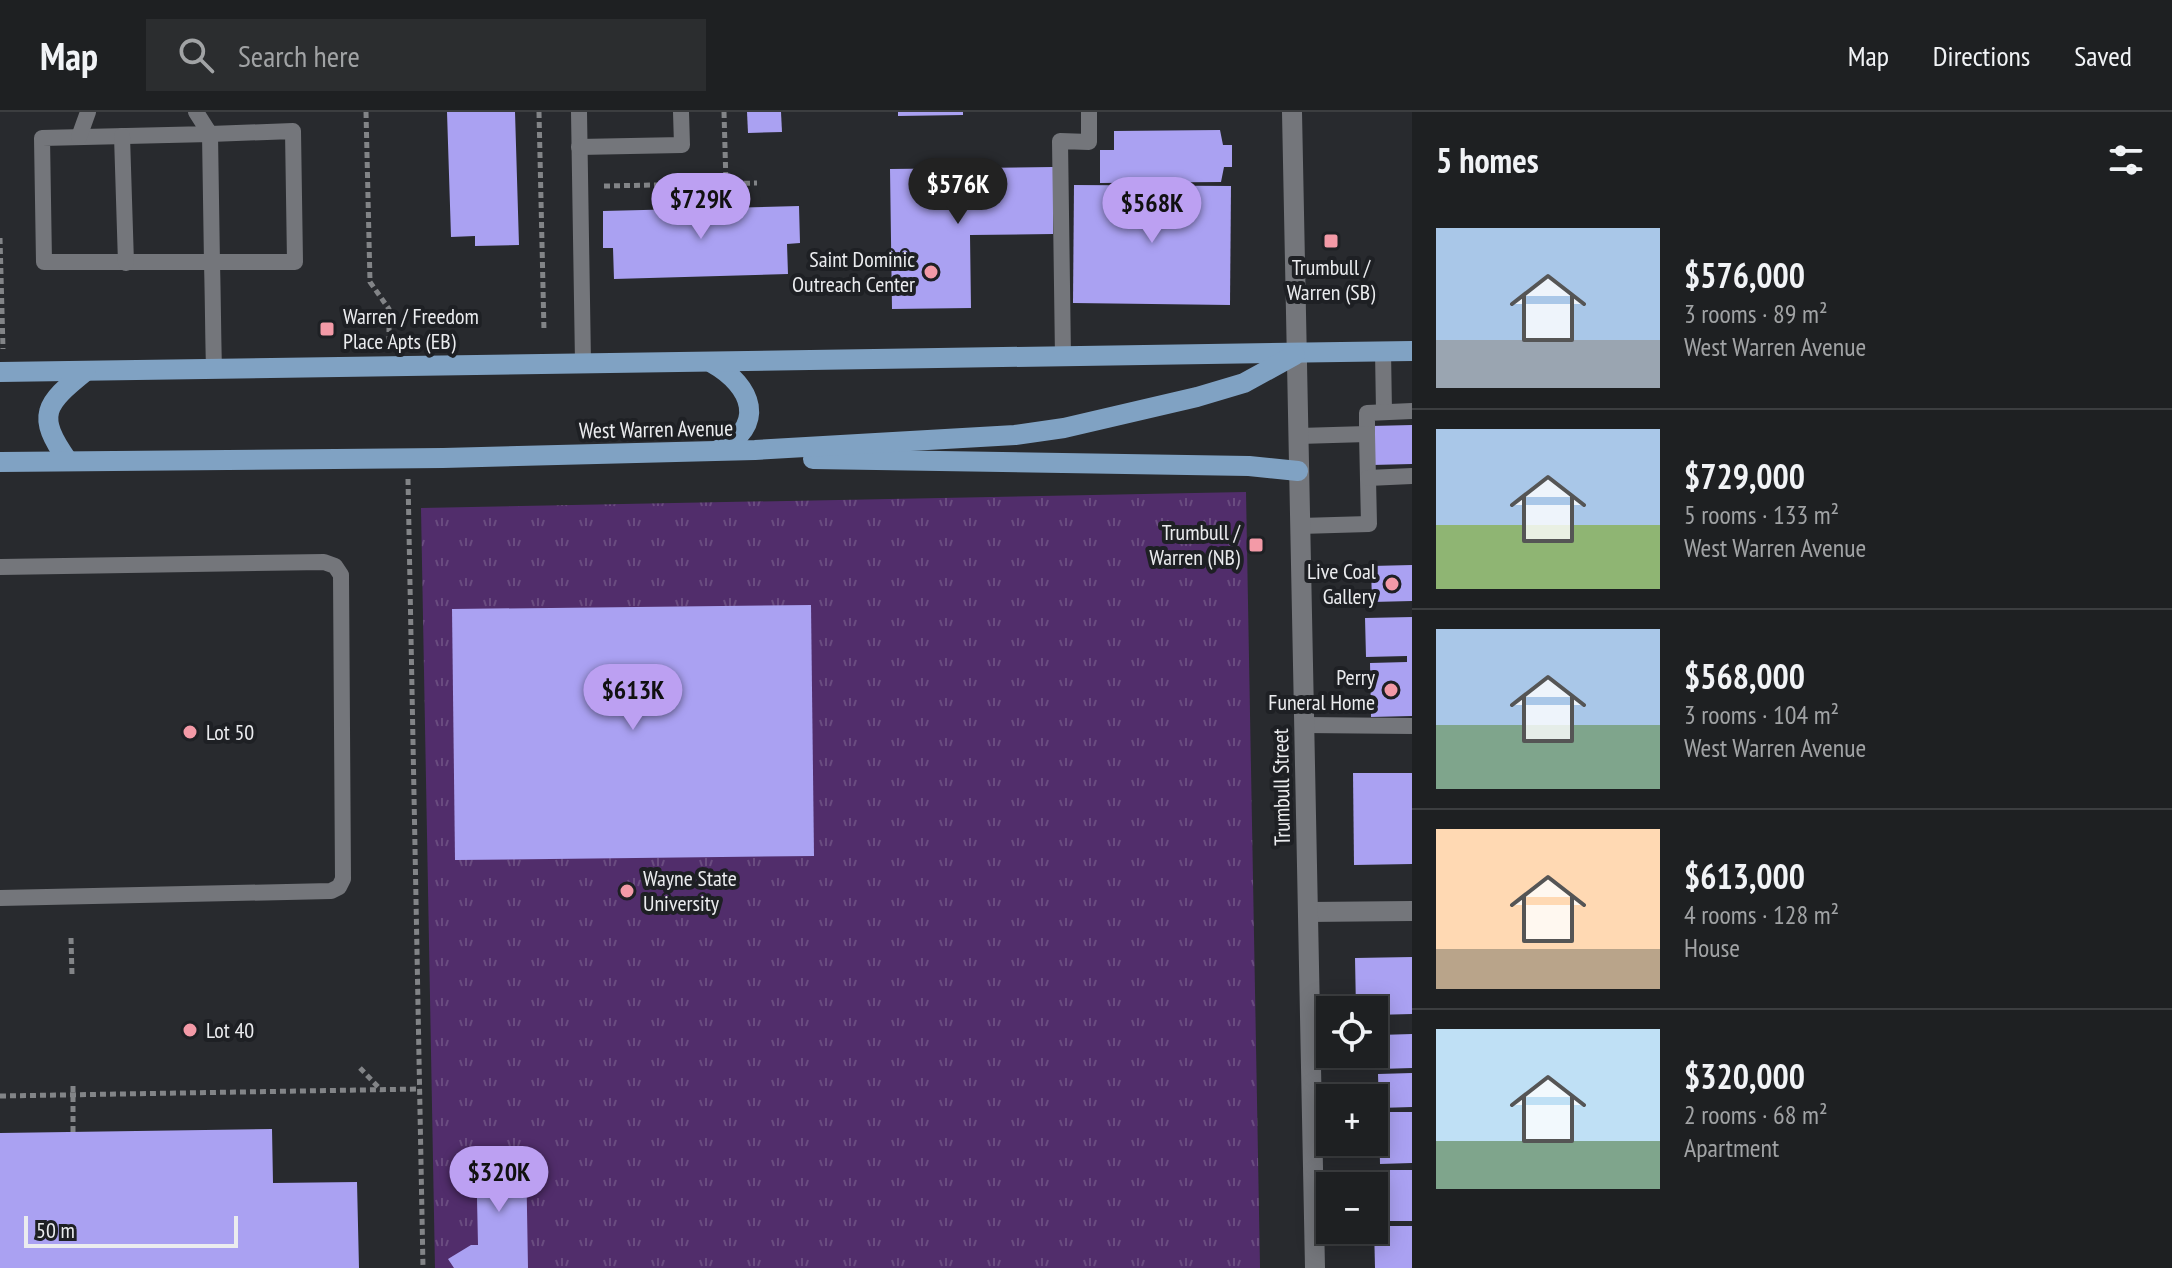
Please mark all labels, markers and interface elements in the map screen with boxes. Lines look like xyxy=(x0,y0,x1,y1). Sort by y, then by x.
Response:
search box xyxy=(146,19,706,91)
text: Map xyxy=(40,31,98,80)
icon: search xyxy=(174,33,218,77)
text: Search here xyxy=(238,36,360,75)
text: Map xyxy=(1848,37,1889,74)
text: Directions xyxy=(1933,37,2030,74)
text: Saved xyxy=(2074,37,2132,74)
text: 5 homes xyxy=(1436,138,1539,182)
icon: filters xyxy=(2104,138,2148,182)
pin: $576K xyxy=(902,158,1014,226)
text: $576K xyxy=(926,167,990,200)
pin: $729K xyxy=(645,173,757,241)
pin: $568K xyxy=(1096,177,1208,245)
text: $729K xyxy=(669,182,733,215)
text: $568K xyxy=(1120,186,1184,219)
marker: Trumbull / Warren (SB) xyxy=(1322,232,1340,250)
place label: Saint Dominic Outreach Center xyxy=(792,245,915,298)
place label: Trumbull / Warren (SB) xyxy=(1287,253,1376,306)
text: $576,000 xyxy=(1684,253,1805,297)
icon: home xyxy=(1500,260,1596,356)
marker: Saint Dominic Outreach Center xyxy=(922,263,940,281)
text: 3 rooms · 89 m² xyxy=(1684,297,1828,330)
place label: Warren / Freedom Place Apts (EB) xyxy=(343,302,479,355)
marker: Warren / Freedom Place Apts (EB) xyxy=(318,320,336,338)
text: West Warren Avenue xyxy=(1684,330,1866,363)
street label: West Warren Avenue xyxy=(579,414,733,444)
text: $729,000 xyxy=(1684,454,1805,498)
icon: home xyxy=(1500,461,1596,557)
text: 5 rooms · 133 m² xyxy=(1684,498,1839,531)
place label: Trumbull / Warren (NB) xyxy=(1149,518,1241,571)
text: West Warren Avenue xyxy=(1684,531,1866,564)
marker: Trumbull / Warren (NB) xyxy=(1247,536,1265,554)
place label: Live Coal Gallery xyxy=(1307,557,1377,610)
marker: Live Coal Gallery xyxy=(1383,575,1401,593)
text: $568,000 xyxy=(1684,654,1805,698)
icon: home xyxy=(1500,661,1596,757)
place label: Perry Funeral Home xyxy=(1268,663,1376,716)
pin: $613K xyxy=(577,664,689,732)
text: $613K xyxy=(601,673,665,706)
marker: Perry Funeral Home xyxy=(1382,681,1400,699)
text: 3 rooms · 104 m² xyxy=(1684,698,1839,731)
place label: Lot 50 xyxy=(206,718,254,746)
marker: Lot 50 xyxy=(181,723,199,741)
street label: Trumbull Street xyxy=(1266,728,1296,846)
text: West Warren Avenue xyxy=(1684,731,1866,764)
text: $613,000 xyxy=(1684,854,1805,898)
icon: home xyxy=(1500,861,1596,957)
place label: Wayne State University xyxy=(643,864,737,917)
marker: Wayne State University xyxy=(618,882,636,900)
text: 4 rooms · 128 m² xyxy=(1684,898,1839,931)
text: House xyxy=(1684,931,1740,964)
map controls xyxy=(1316,996,1388,1244)
button: locate xyxy=(1316,996,1388,1068)
place label: Lot 40 xyxy=(206,1016,254,1044)
marker: Lot 40 xyxy=(181,1021,199,1039)
text: $320,000 xyxy=(1684,1054,1805,1098)
icon: home xyxy=(1500,1061,1596,1157)
button: + xyxy=(1316,1084,1388,1156)
text: 2 rooms · 68 m² xyxy=(1684,1098,1828,1131)
text: Apartment xyxy=(1684,1131,1779,1164)
pin: $320K xyxy=(443,1146,555,1214)
text: $320K xyxy=(467,1155,531,1188)
button: − xyxy=(1316,1172,1388,1244)
scale bar xyxy=(24,1212,238,1248)
text: 50 m xyxy=(36,1216,75,1244)

